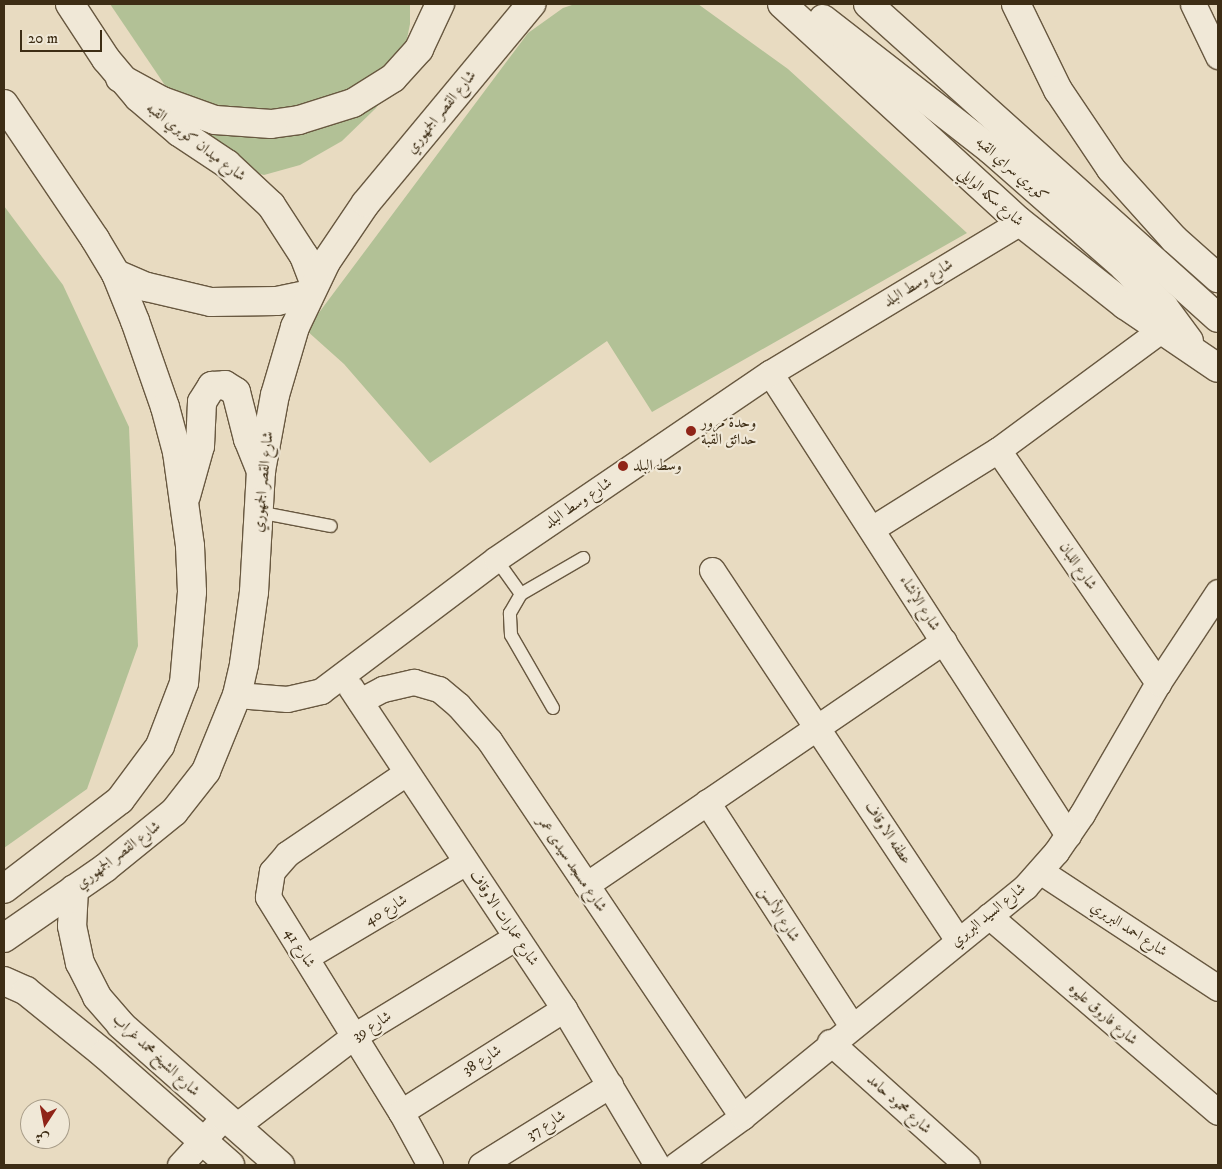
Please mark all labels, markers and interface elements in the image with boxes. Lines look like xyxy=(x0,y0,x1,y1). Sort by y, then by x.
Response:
scale bar xyxy=(22,20,105,52)
text: 20 m xyxy=(28,29,58,48)
street label: شارع القصر الجمهوري xyxy=(402,67,480,157)
street label: شارع ميدان كوبري القبه xyxy=(143,99,249,185)
street label: كوبري سراي القبه xyxy=(972,133,1052,205)
street label: شارع سكه الوايلي xyxy=(955,164,1027,230)
street label: شارع وسط البلد xyxy=(880,255,956,311)
place label: وحدة مرور حدائق القبة xyxy=(701,413,756,448)
marker: وحدة مرور حدائق القبة xyxy=(685,425,697,437)
street label: شارع القصر الجمهوري xyxy=(249,431,277,533)
place label: وسط البلد xyxy=(633,457,682,475)
marker: وسط البلد xyxy=(617,460,629,472)
street label: شارع وسط البلد xyxy=(541,474,615,532)
street label: شارع اللبان xyxy=(1055,539,1101,593)
street label: شارع الإنشاء xyxy=(896,572,944,634)
street label: عطفه الاوقاف xyxy=(861,798,915,868)
street label: شارع مسجد سيدى عمر xyxy=(533,813,611,915)
street label: شارع القصر الجمهوري xyxy=(72,817,164,893)
street label: شارع عمارات الاوقاف xyxy=(465,867,543,969)
street label: شارع السيد البربري xyxy=(947,879,1029,951)
street label: شارع الألسن xyxy=(754,883,804,945)
street label: شارع 40 xyxy=(362,890,410,930)
street label: شارع احمد البربري xyxy=(1087,898,1171,960)
street label: شارع 41 xyxy=(281,925,319,971)
street label: شارع فاروق عليوه xyxy=(1065,979,1141,1049)
street label: شارع 39 xyxy=(349,1007,395,1045)
street label: شارع الشيخ محمد غراب xyxy=(109,1010,203,1100)
street label: شارع 38 xyxy=(459,1041,505,1079)
street label: شارع محمود حامد xyxy=(863,1070,935,1138)
north arrow xyxy=(20,1099,70,1149)
street label: شارع 37 xyxy=(523,1106,569,1144)
text: ش xyxy=(34,1128,51,1148)

